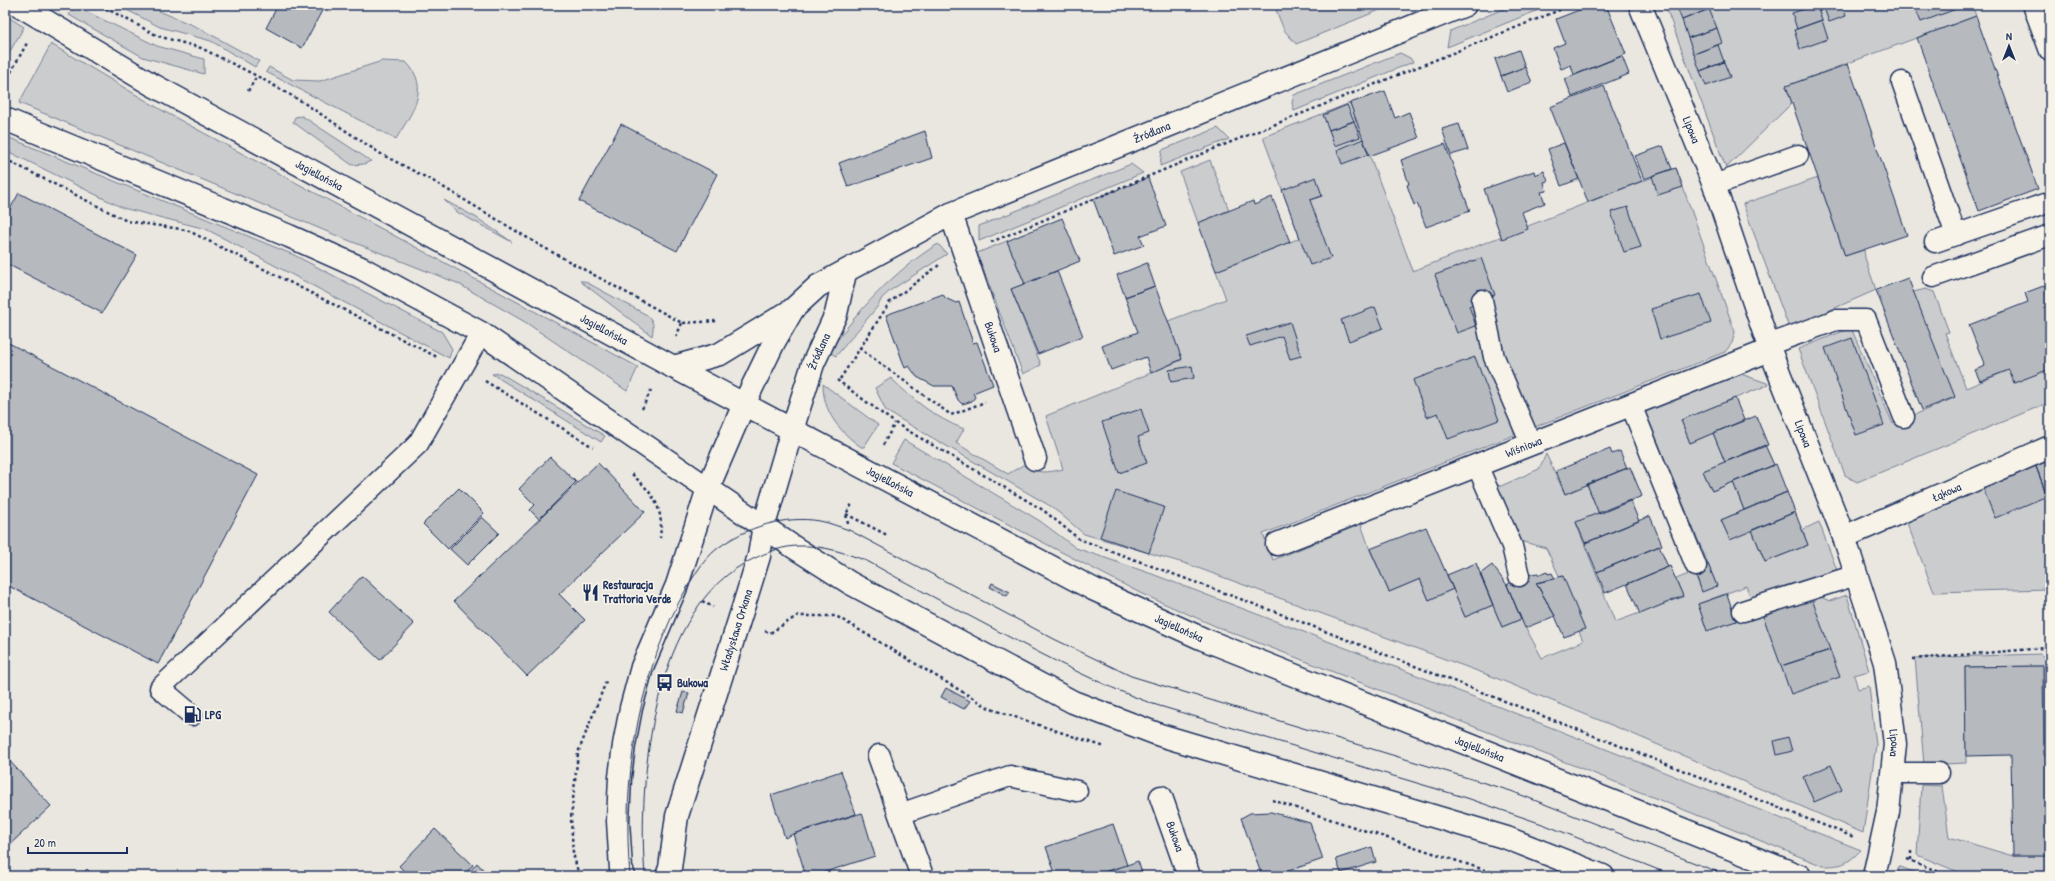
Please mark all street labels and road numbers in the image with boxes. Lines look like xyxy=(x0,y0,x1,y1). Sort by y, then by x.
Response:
street label: Lipowa xyxy=(1679,114,1705,146)
street label: Źródlana xyxy=(1131,117,1173,147)
street label: Jagiellońska xyxy=(292,155,346,195)
street label: Jagiellońska xyxy=(577,309,631,349)
street label: Bukowa xyxy=(981,319,1007,355)
street label: Źródlana xyxy=(803,330,834,372)
street label: Lipowa xyxy=(1791,418,1817,450)
street label: Wiśniowa xyxy=(1503,432,1544,461)
street label: Jagiellońska xyxy=(863,462,917,501)
street label: Łąkowa xyxy=(1929,478,1964,506)
street label: Władysława Orkana xyxy=(715,587,756,673)
street label: Jagiellońska xyxy=(1152,609,1206,646)
street label: Lipowa xyxy=(1885,728,1904,758)
street label: Jagiellońska xyxy=(1452,731,1507,766)
street label: Bukowa xyxy=(1162,819,1189,854)

